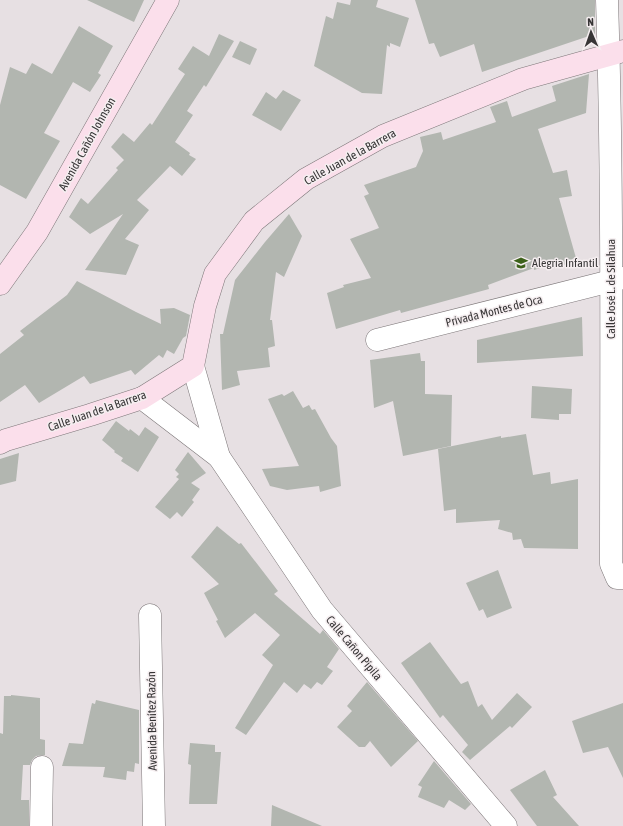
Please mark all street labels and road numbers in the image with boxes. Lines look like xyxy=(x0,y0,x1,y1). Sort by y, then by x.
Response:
street label: Avenida Cañón Johnson xyxy=(56,95,118,193)
street label: Calle Juan de la Barrera xyxy=(302,126,398,188)
street label: Calle José L. de Silahua xyxy=(604,239,618,339)
street label: Privada Montes de Oca xyxy=(444,292,544,330)
street label: Calle Juan de la Barrera xyxy=(46,388,148,434)
street label: Calle Cañon Pípila xyxy=(323,613,385,683)
street label: Avenida Benítez Razón xyxy=(144,671,160,771)

